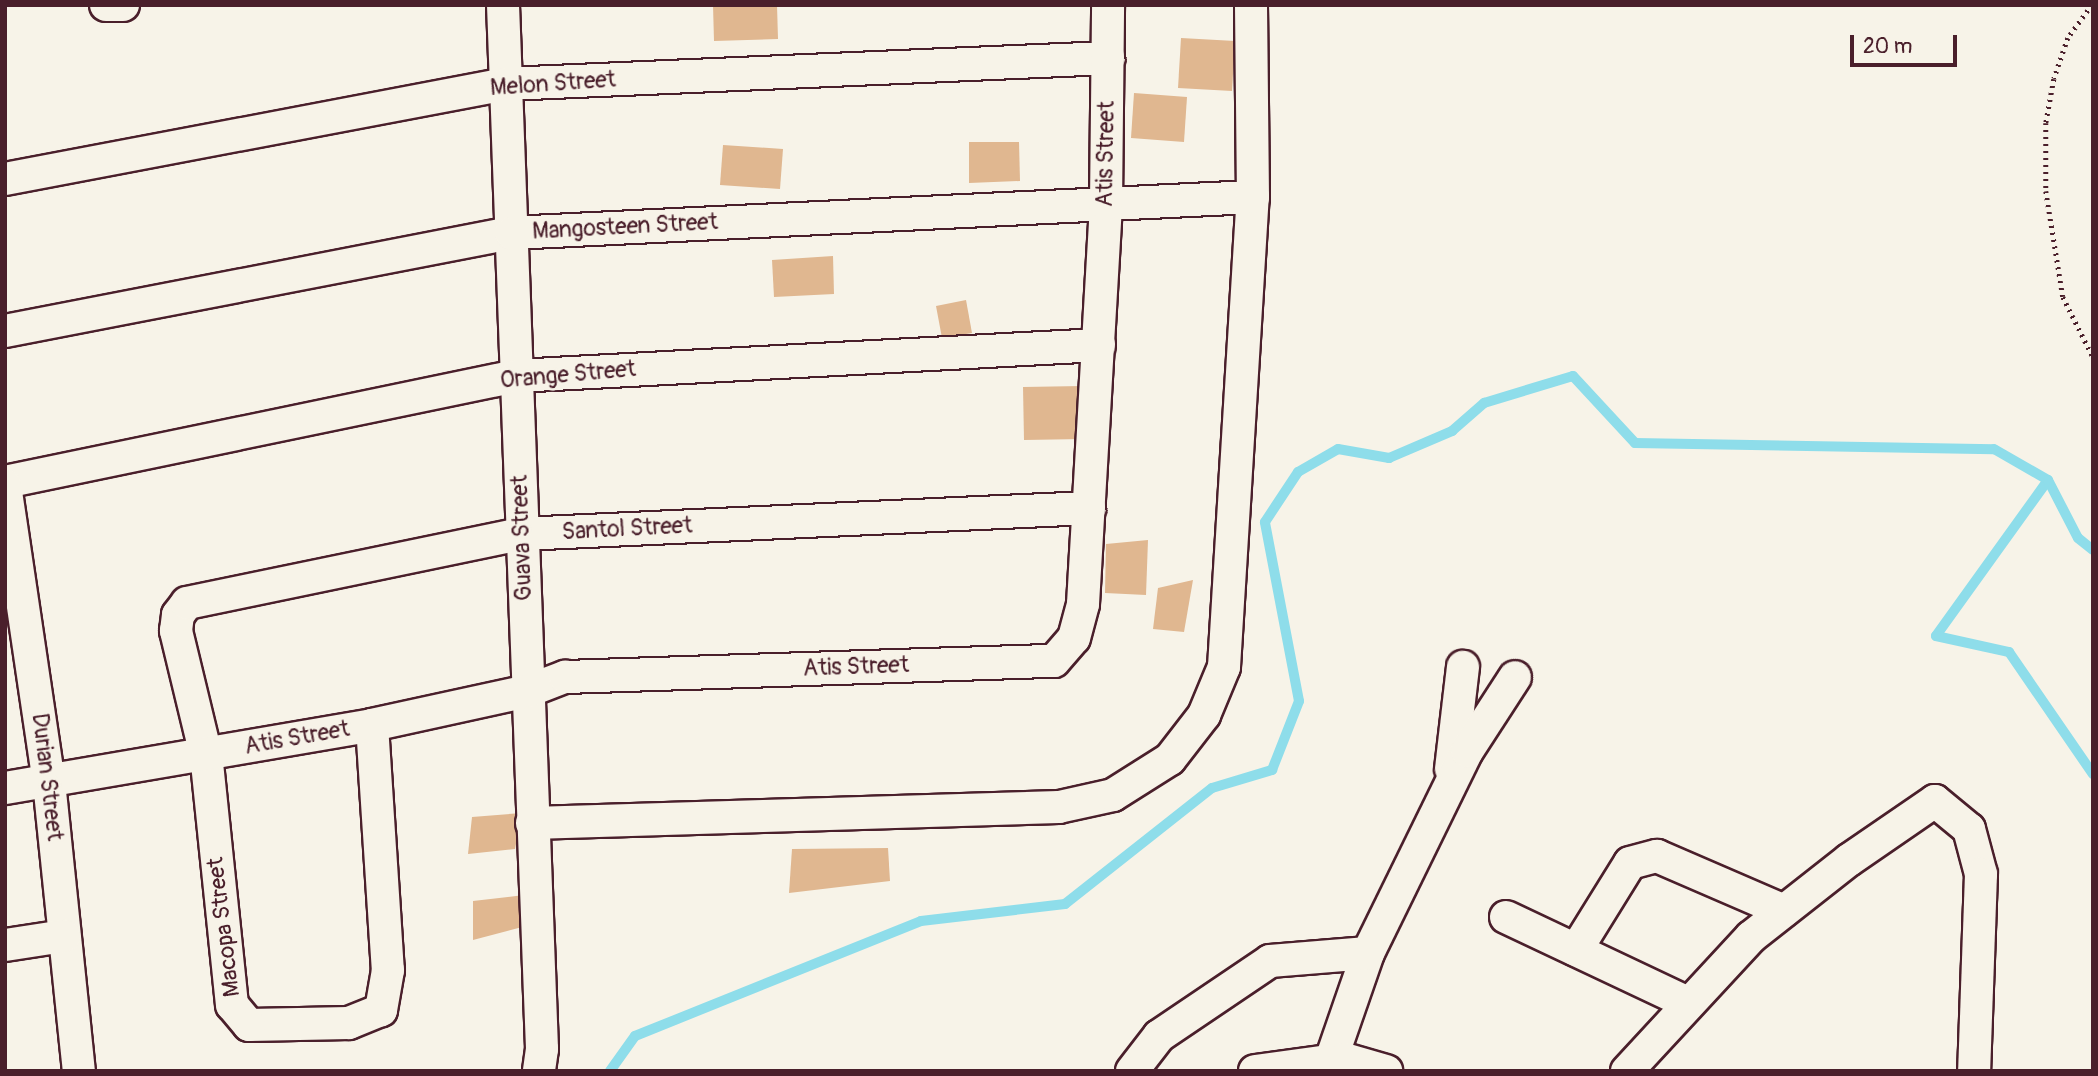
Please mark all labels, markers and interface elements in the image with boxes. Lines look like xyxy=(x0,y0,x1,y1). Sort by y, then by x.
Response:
scale bar xyxy=(1853,21,1960,65)
text: 20 m xyxy=(1863,33,1912,60)
street label: Melon Street xyxy=(489,66,617,102)
street label: Atis Street xyxy=(1091,101,1121,207)
street label: Mangosteen Street xyxy=(532,208,718,246)
street label: Orange Street xyxy=(499,355,637,395)
street label: Guava Street xyxy=(506,475,538,601)
street label: Santol Street xyxy=(561,512,693,546)
street label: Atis Street xyxy=(803,651,909,683)
street label: Durian Street xyxy=(25,712,69,842)
street label: Atis Street xyxy=(242,715,352,761)
street label: Macopa Street xyxy=(202,856,246,998)

